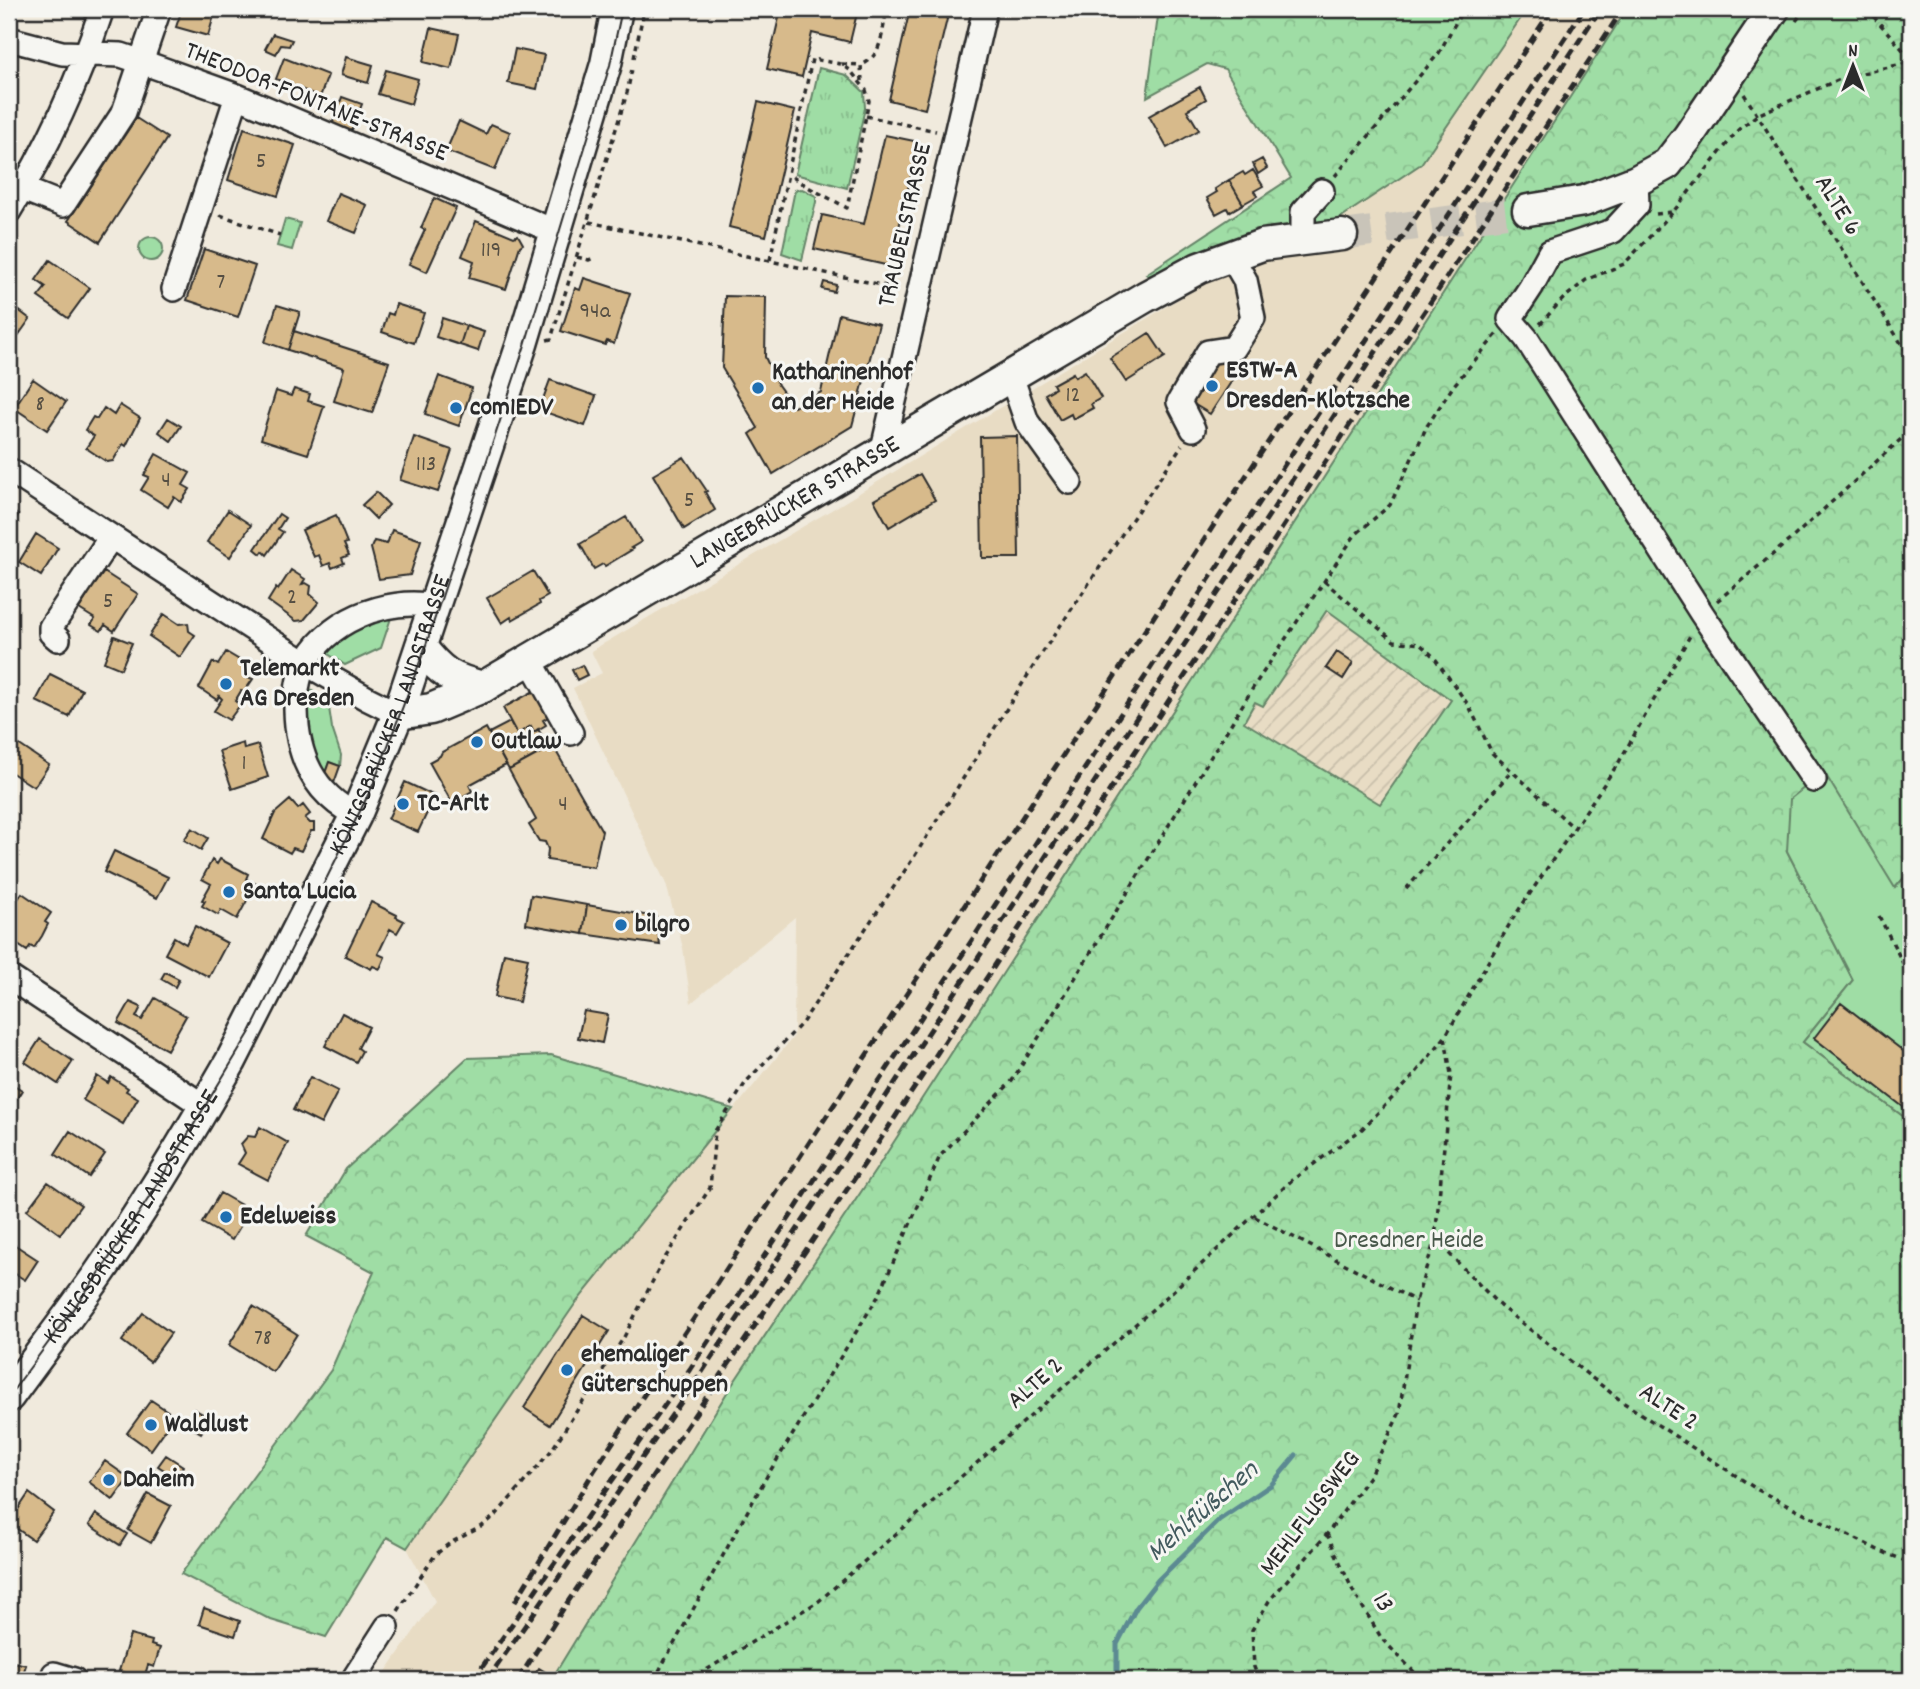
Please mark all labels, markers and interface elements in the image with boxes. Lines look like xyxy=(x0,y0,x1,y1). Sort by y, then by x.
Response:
north arrow xyxy=(1818,32,1888,102)
street label: THEODOR-FONTANE-STRASSE xyxy=(179,33,454,173)
text: N xyxy=(1848,39,1858,66)
street label: TRAUBELSTRASSE xyxy=(869,139,943,311)
house number: 5 xyxy=(256,146,266,179)
street label: ALTE 6 xyxy=(1804,168,1870,244)
house number: 119 xyxy=(481,235,501,268)
house number: 7 xyxy=(217,267,225,300)
house number: 94a xyxy=(580,296,612,329)
place label: ESTW-A Dresden-Klotzsche xyxy=(1226,353,1410,420)
place label: Katharinenhof an der Heide xyxy=(772,355,914,422)
marker: ESTW-A Dresden-Klotzsche xyxy=(1204,378,1220,394)
marker: Katharinenhof an der Heide xyxy=(750,380,766,396)
house number: 12 xyxy=(1065,380,1081,413)
house number: 8 xyxy=(35,389,45,422)
place label: com1EDV xyxy=(470,390,554,427)
marker: com1EDV xyxy=(448,400,464,416)
street label: LANGEBRÜCKER STRASSE xyxy=(683,427,907,580)
house number: 113 xyxy=(416,449,436,482)
house number: 4 xyxy=(161,465,171,498)
house number: 5 xyxy=(684,485,694,518)
street label: KÖNIGSBRÜCKER LANDSTRASSE xyxy=(320,570,462,862)
house number: 2 xyxy=(287,582,297,615)
house number: 5 xyxy=(103,586,113,619)
place label: Telemarkt AG Dresden xyxy=(240,651,354,718)
marker: Telemarkt AG Dresden xyxy=(218,676,234,692)
place label: Outlaw xyxy=(491,724,562,761)
marker: Outlaw xyxy=(469,734,485,750)
house number: 1 xyxy=(241,748,247,781)
place label: TC-Arlt xyxy=(417,786,489,823)
house number: 4 xyxy=(558,789,568,822)
marker: TC-Arlt xyxy=(395,796,411,812)
place label: Santa Lucia xyxy=(243,874,356,911)
marker: Santa Lucia xyxy=(221,884,237,900)
place label: bilgro xyxy=(635,907,690,944)
marker: bilgro xyxy=(613,917,629,933)
street label: KÖNIGSBRÜCKER LANDSTRASSE xyxy=(34,1083,229,1353)
place label: Edelweiss xyxy=(240,1199,337,1236)
marker: Edelweiss xyxy=(218,1209,234,1225)
park label: Dresdner Heide xyxy=(1334,1223,1484,1260)
house number: 78 xyxy=(254,1323,272,1356)
place label: ehemaliger Güterschuppen xyxy=(581,1337,728,1404)
street label: ALTE 2 xyxy=(1000,1349,1072,1419)
marker: ehemaliger Güterschuppen xyxy=(559,1362,575,1378)
street label: ALTE 2 xyxy=(1631,1375,1705,1441)
place label: Waldlust xyxy=(165,1407,249,1444)
marker: Waldlust xyxy=(143,1417,159,1433)
street label: MEHLFLUSSWEG xyxy=(1252,1444,1370,1584)
water label: Mehlflüßchen xyxy=(1139,1452,1270,1573)
place label: Daheim xyxy=(123,1462,195,1499)
marker: Daheim xyxy=(101,1472,117,1488)
street label: 13 xyxy=(1362,1586,1402,1620)

